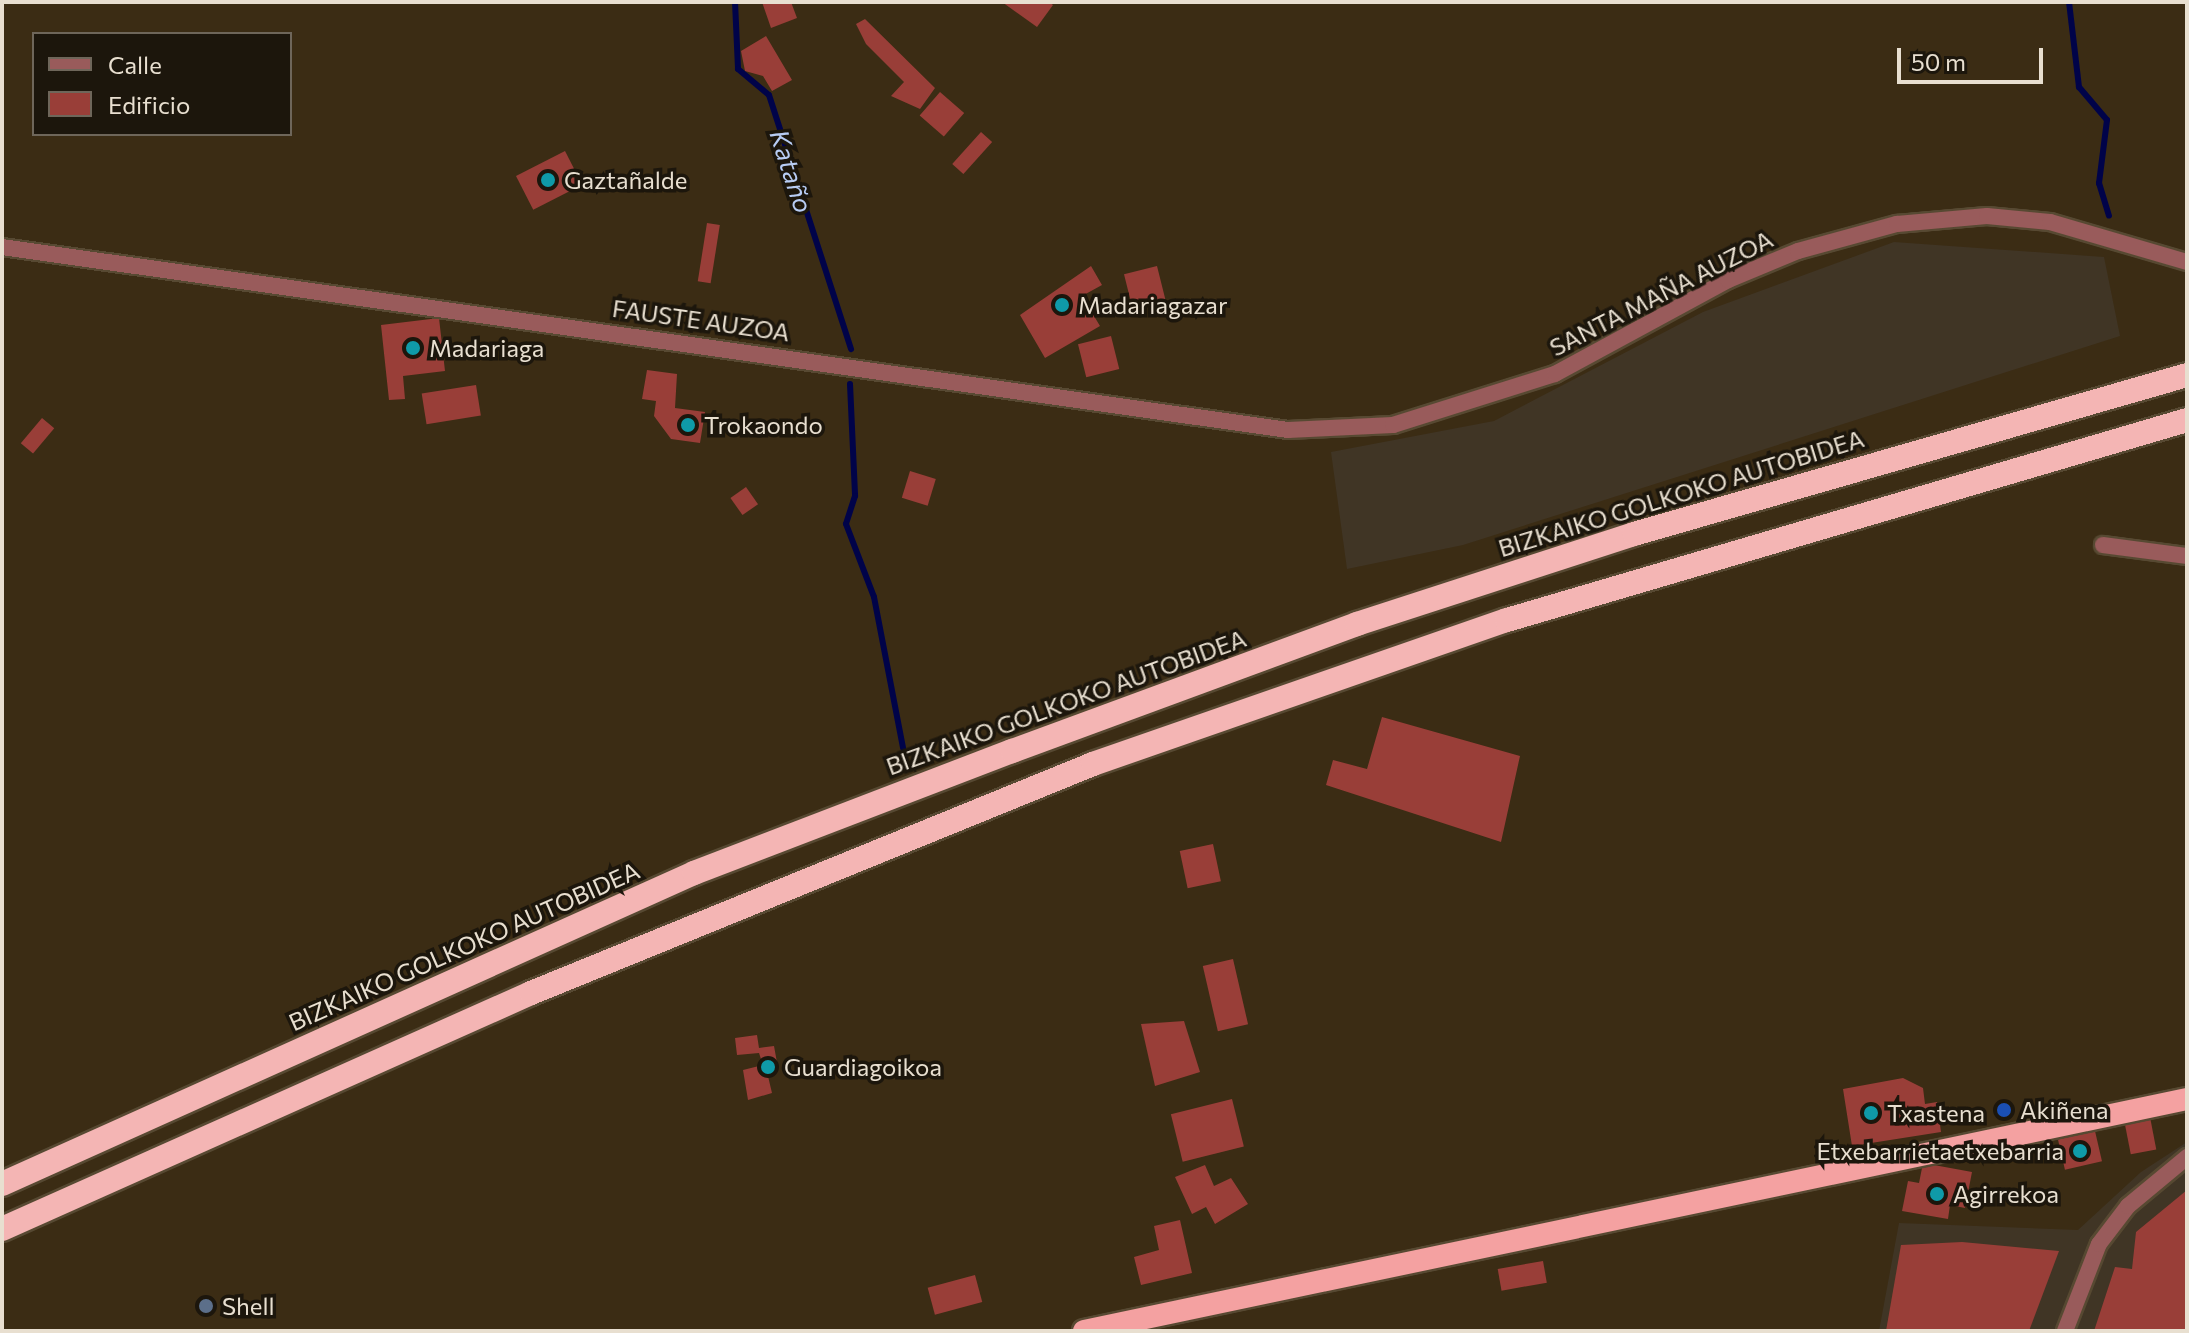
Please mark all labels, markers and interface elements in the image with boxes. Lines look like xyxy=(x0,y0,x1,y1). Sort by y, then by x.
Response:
legend xyxy=(32,32,292,136)
scale bar xyxy=(1901,32,2047,82)
text: 50 m xyxy=(1911,47,1966,76)
text: Calle xyxy=(108,50,162,79)
text: Edificio xyxy=(108,90,190,119)
water label: Kataño xyxy=(764,125,820,217)
place label: Gaztañalde xyxy=(564,166,687,194)
marker: Gaztañalde xyxy=(539,171,557,189)
street label: SANTA MAÑA AUZOA xyxy=(1545,224,1777,362)
place label: Madariagazar xyxy=(1078,291,1227,319)
street label: FAUSTE AUZOA xyxy=(610,293,792,347)
marker: Madariagazar xyxy=(1053,296,1071,314)
place label: Madariaga xyxy=(429,334,544,362)
marker: Madariaga xyxy=(404,339,422,357)
place label: Trokaondo xyxy=(704,411,823,439)
marker: Trokaondo xyxy=(679,416,697,434)
street label: BIZKAIKO GOLKOKO AUTOBIDEA xyxy=(1495,424,1867,562)
street label: BIZKAIKO GOLKOKO AUTOBIDEA xyxy=(882,623,1250,781)
street label: BIZKAIKO GOLKOKO AUTOBIDEA xyxy=(284,855,644,1037)
place label: Guardiagoikoa xyxy=(784,1053,942,1081)
marker: Guardiagoikoa xyxy=(759,1058,777,1076)
place label: Akiñena xyxy=(2020,1096,2108,1124)
place label: Txastena xyxy=(1887,1099,1985,1127)
marker: Akiñena xyxy=(1995,1101,2013,1119)
marker: Txastena xyxy=(1862,1104,1880,1122)
place label: Etxebarrietaetxebarria xyxy=(1816,1137,2064,1165)
marker: Etxebarrietaetxebarria xyxy=(2071,1142,2089,1160)
place label: Agirrekoa xyxy=(1953,1180,2059,1208)
marker: Agirrekoa xyxy=(1928,1185,1946,1203)
place label: Shell xyxy=(222,1292,275,1320)
marker: Shell xyxy=(197,1297,215,1315)

